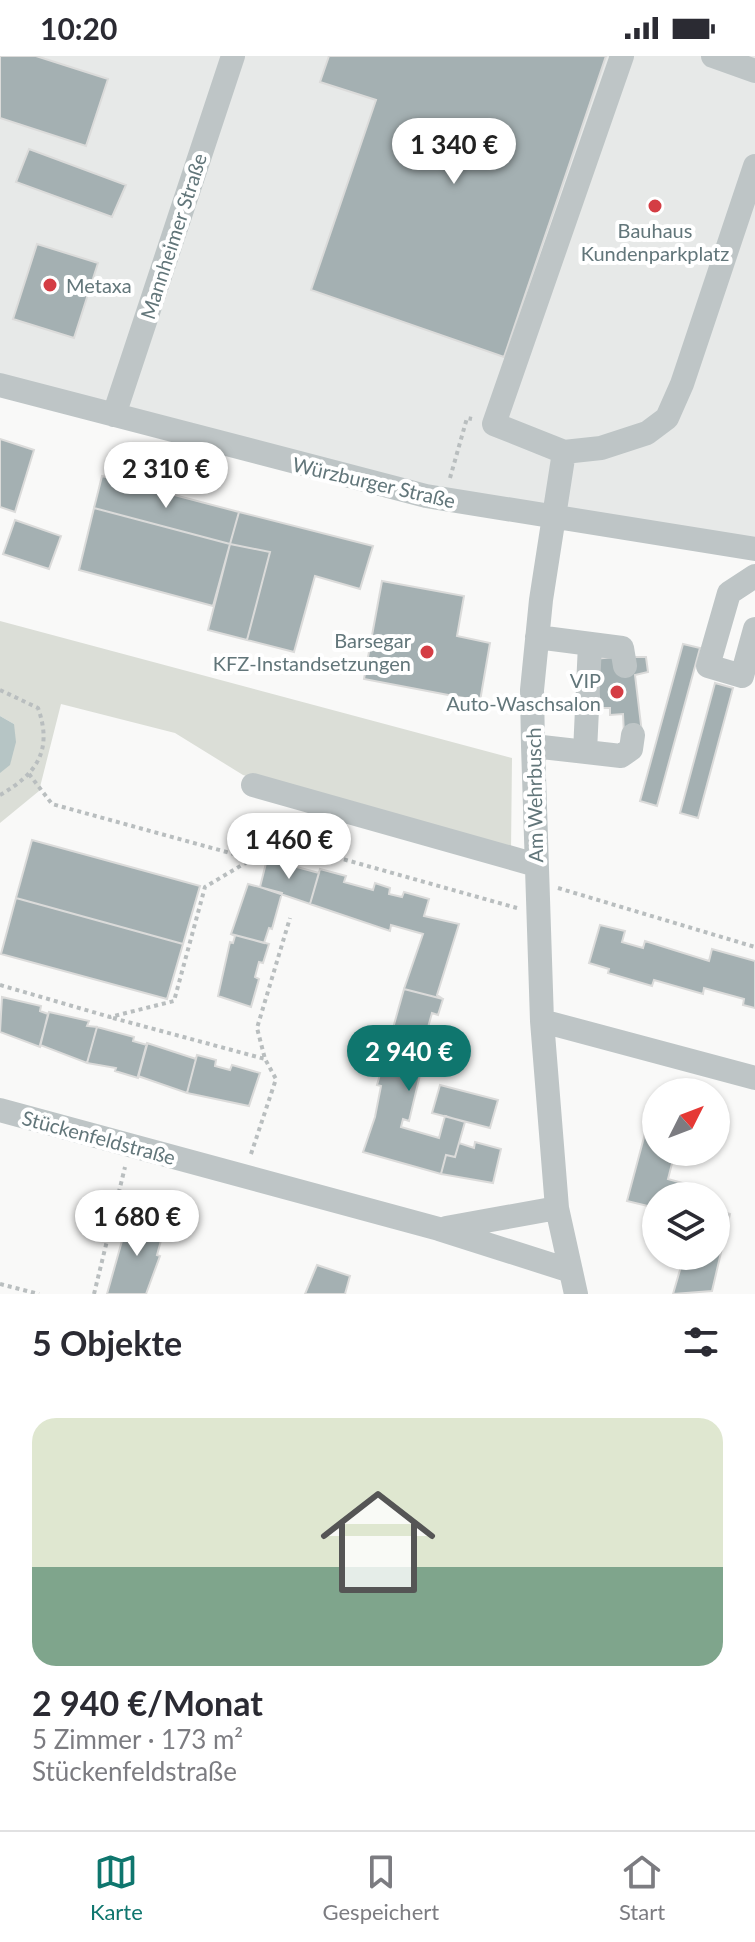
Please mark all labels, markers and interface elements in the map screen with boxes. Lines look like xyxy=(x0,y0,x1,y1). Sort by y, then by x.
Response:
text: 10:20 xyxy=(40,10,117,46)
pin: 1 340 € xyxy=(380,118,528,186)
text: 1 340 € xyxy=(410,128,498,160)
street label: Mannheimer Straße xyxy=(135,150,211,322)
marker: Bauhaus Kundenparkplatz xyxy=(646,197,664,215)
place label: Bauhaus Kundenparkplatz xyxy=(581,218,729,265)
place label: Metaxa xyxy=(66,273,132,297)
marker: Metaxa xyxy=(41,276,59,294)
pin: 2 310 € xyxy=(92,442,240,510)
text: 2 310 € xyxy=(122,452,210,484)
street label: Würzburger Straße xyxy=(290,452,458,512)
place label: Barsegar KFZ-Instandsetzungen xyxy=(213,628,412,675)
marker: Barsegar KFZ-Instandsetzungen xyxy=(418,643,436,661)
place label: VIP Auto-Waschsalon xyxy=(446,668,601,715)
marker: VIP Auto-Waschsalon xyxy=(608,683,626,701)
street label: Am Wehrbusch xyxy=(521,727,547,863)
pin: 1 460 € xyxy=(215,813,363,881)
text: 1 460 € xyxy=(245,823,333,855)
pin: 2 940 € xyxy=(335,1025,483,1093)
text: 2 940 € xyxy=(365,1035,453,1067)
north arrow xyxy=(642,1078,730,1166)
map controls xyxy=(642,1078,730,1270)
street label: Stückenfeldstraße xyxy=(20,1105,178,1169)
button: layers xyxy=(642,1182,730,1270)
pin: 1 680 € xyxy=(63,1190,211,1258)
text: 1 680 € xyxy=(93,1200,181,1232)
icon: filters xyxy=(679,1320,723,1364)
text: 5 Objekte xyxy=(32,1322,182,1363)
icon: home xyxy=(306,1470,450,1614)
text: 2 940 €/Monat xyxy=(32,1682,263,1723)
text: 5 Zimmer · 173 m² xyxy=(32,1723,243,1755)
text: Stückenfeldstraße xyxy=(32,1755,237,1787)
tab: Karte xyxy=(90,1850,143,1925)
tab: Gespeichert xyxy=(323,1850,439,1925)
tab: Start xyxy=(619,1850,665,1925)

